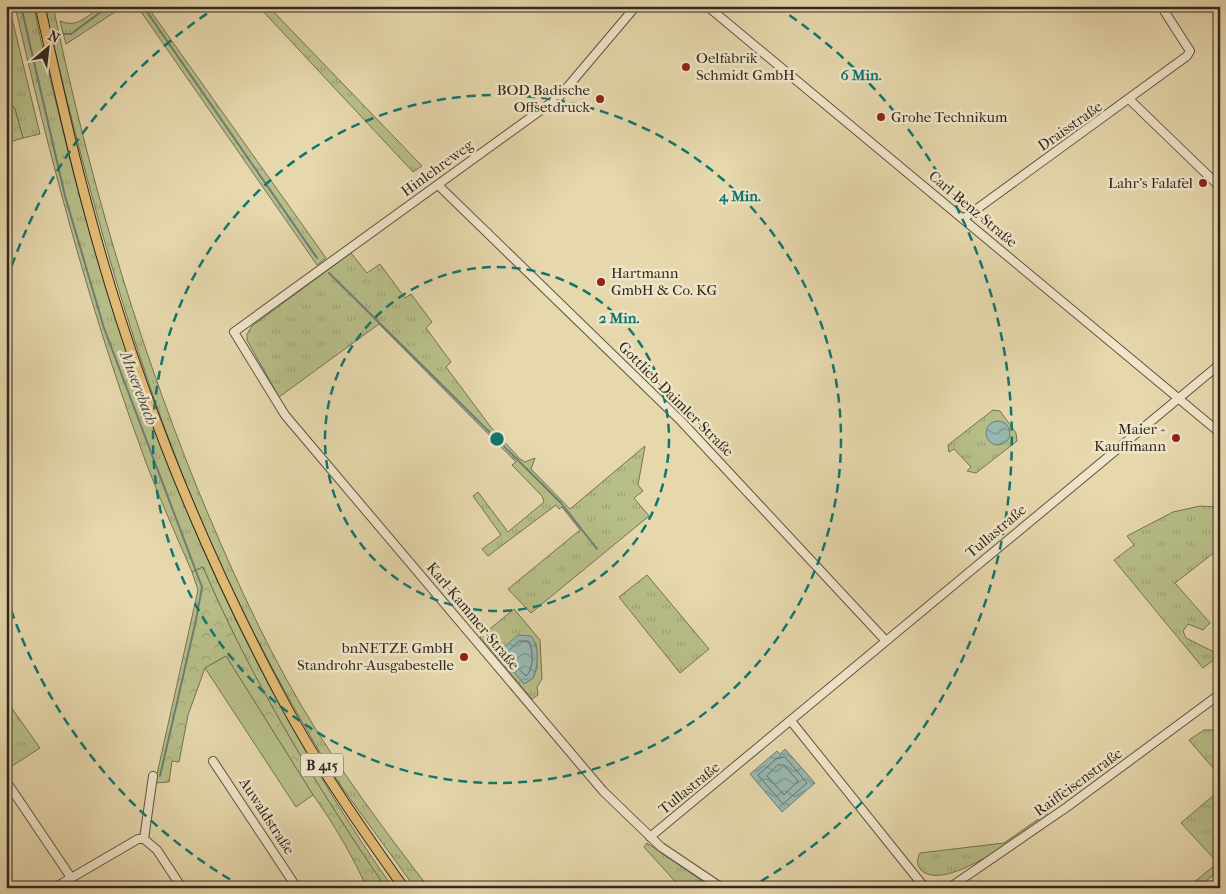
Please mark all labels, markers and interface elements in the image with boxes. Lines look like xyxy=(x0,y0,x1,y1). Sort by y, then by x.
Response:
north arrow xyxy=(22,22,72,72)
text: N xyxy=(45,27,63,47)
place label: Oelfabrik Schmidt GmbH xyxy=(696,49,795,84)
marker: Oelfabrik Schmidt GmbH xyxy=(680,61,692,73)
text: 6 Min. xyxy=(840,66,882,84)
place label: BOD Badische Offsetdruck xyxy=(497,81,591,116)
marker: BOD Badische Offsetdruck xyxy=(594,93,606,105)
street label: Draisstraße xyxy=(1034,97,1106,155)
place label: Grohe Technikum xyxy=(891,108,1008,126)
marker: Grohe Technikum xyxy=(875,111,887,123)
street label: Hinlehreweg xyxy=(397,135,477,200)
street label: Carl-Benz-Straße xyxy=(925,167,1021,252)
place label: Lahr's Falafel xyxy=(1108,174,1193,192)
marker: Lahr's Falafel xyxy=(1197,177,1209,189)
text: 4 Min. xyxy=(718,187,761,205)
place label: Hartmann GmbH & Co. KG xyxy=(611,264,717,299)
marker: Hartmann GmbH & Co. KG xyxy=(595,276,607,288)
text: 2 Min. xyxy=(599,309,639,327)
street label: Gottlieb-Daimler-Straße xyxy=(615,338,738,461)
water label: Muserebach xyxy=(116,347,162,428)
place label: Maier + Kauffmann xyxy=(1094,420,1166,455)
centre of rings xyxy=(488,430,506,448)
marker: Maier + Kauffmann xyxy=(1170,432,1182,444)
street label: Tullastraße xyxy=(962,500,1030,561)
street label: Karl-Kammer-Straße xyxy=(423,559,524,674)
place label: bnNETZE GmbH Standrohr-Ausgabestelle xyxy=(297,639,455,674)
marker: bnNETZE GmbH Standrohr-Ausgabestelle xyxy=(458,651,470,663)
street label: Raiffeisenstraße xyxy=(1030,744,1126,820)
road number: B 415 xyxy=(301,754,343,776)
street label: Tullastraße xyxy=(655,758,724,818)
street label: Auwaldstraße xyxy=(235,773,299,858)

